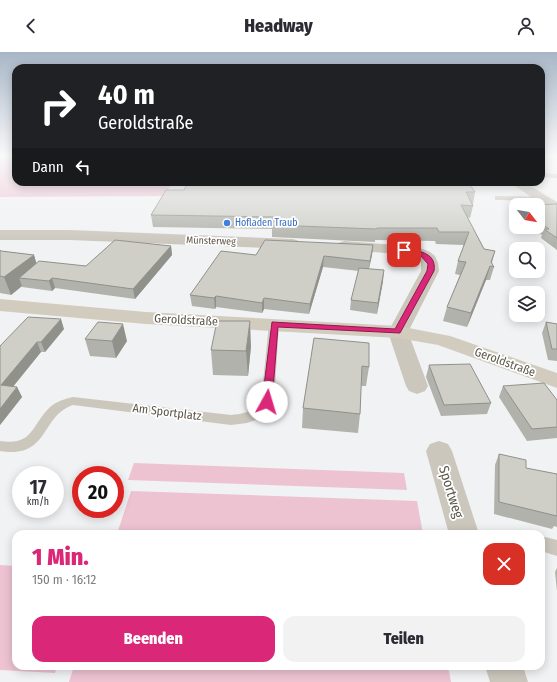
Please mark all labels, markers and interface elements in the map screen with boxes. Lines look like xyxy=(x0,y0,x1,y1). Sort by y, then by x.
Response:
icon: back xyxy=(20,15,42,37)
text: Headway xyxy=(244,15,313,37)
icon: person xyxy=(515,15,537,37)
text: 40 m xyxy=(98,78,155,111)
icon: right xyxy=(32,80,84,132)
text: Geroldstraße xyxy=(98,112,193,134)
icon: left xyxy=(72,156,94,178)
text: Dann xyxy=(32,158,64,176)
north arrow xyxy=(509,198,545,234)
map controls xyxy=(509,198,545,322)
place label: Hofladen Traub xyxy=(235,217,298,229)
marker: Hofladen Traub xyxy=(222,218,232,228)
pin xyxy=(387,233,421,267)
street label: Münsterweg xyxy=(186,234,236,248)
icon: arrive xyxy=(393,239,415,261)
button: search xyxy=(509,242,545,278)
button: layers xyxy=(509,286,545,322)
street label: Geroldstraße xyxy=(154,311,218,329)
street label: Geroldstraße xyxy=(473,345,537,379)
position arrow xyxy=(246,381,288,423)
street label: Am Sportplatz xyxy=(132,401,202,423)
street label: Sportweg xyxy=(435,464,467,521)
speed limit sign: 20 xyxy=(72,466,124,518)
text: 17 xyxy=(30,475,46,499)
text: km/h xyxy=(27,496,49,508)
text: 1 Min. xyxy=(32,543,89,571)
button: close xyxy=(483,543,525,585)
text: 150 m · 16:12 xyxy=(32,572,96,587)
button: Beenden xyxy=(32,616,275,662)
button: Teilen xyxy=(283,616,525,662)

